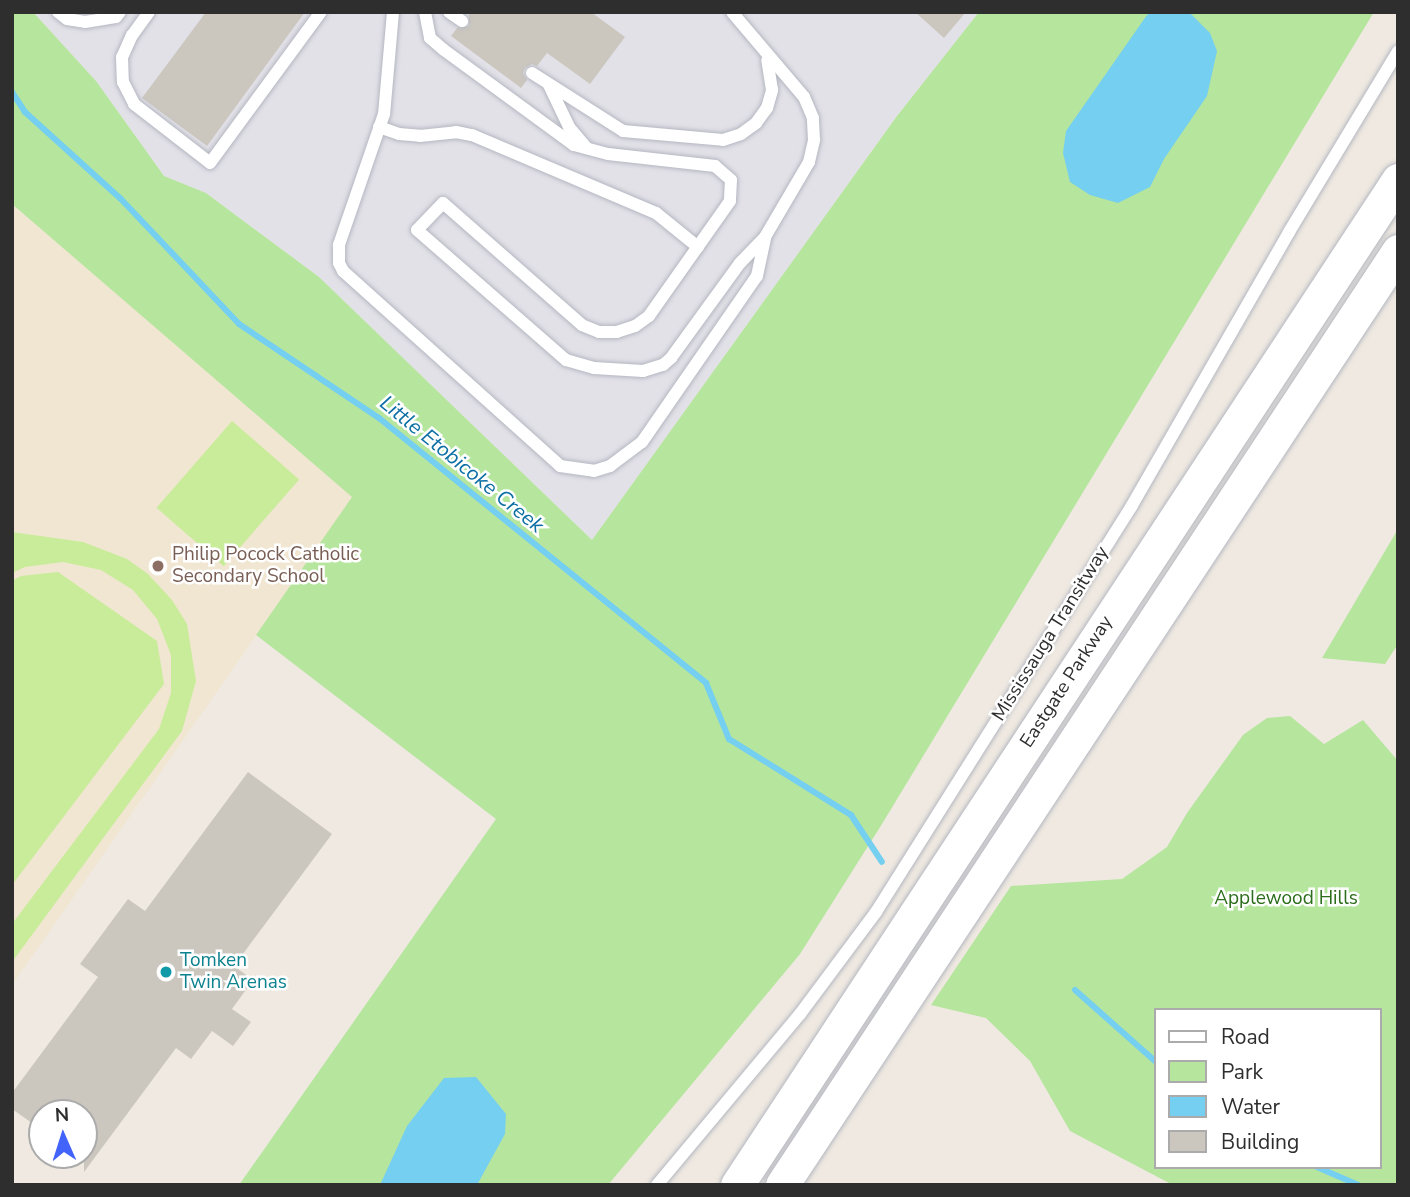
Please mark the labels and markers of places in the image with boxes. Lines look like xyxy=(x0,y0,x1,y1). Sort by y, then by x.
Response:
place label: Philip Pocock Catholic Secondary School xyxy=(172,544,359,588)
marker: Philip Pocock Catholic Secondary School xyxy=(150,558,166,574)
place label: Tomken Twin Arenas xyxy=(180,950,287,994)
marker: Tomken Twin Arenas xyxy=(158,964,174,980)

